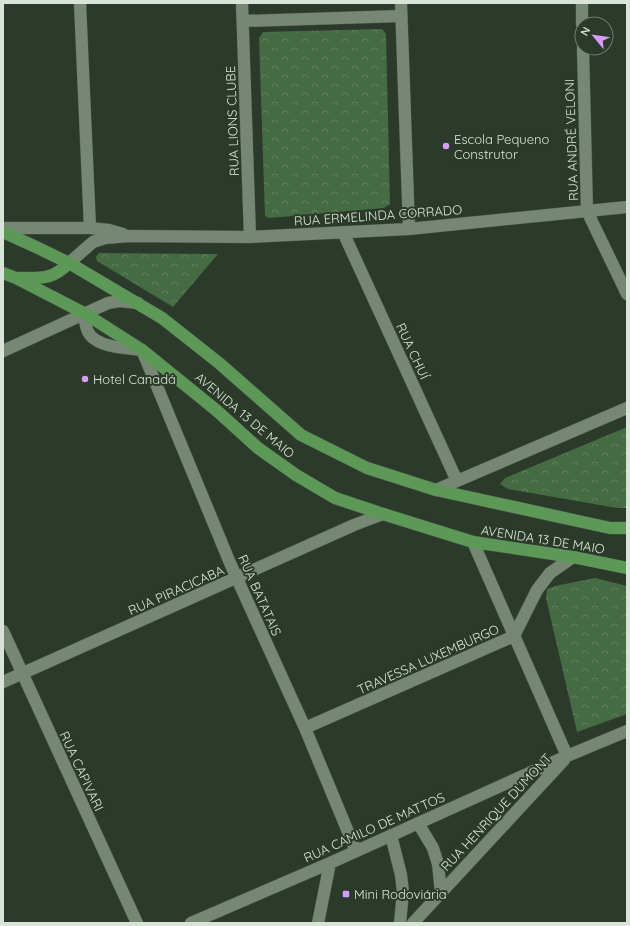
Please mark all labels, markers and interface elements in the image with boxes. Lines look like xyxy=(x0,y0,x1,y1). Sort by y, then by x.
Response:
north arrow xyxy=(574,16,614,56)
text: N xyxy=(577,24,593,38)
street label: RUA LIONS CLUBE xyxy=(222,66,242,176)
street label: RUA ANDRÉ VELONI xyxy=(561,79,581,201)
place label: Escola Pequeno Construtor xyxy=(454,131,550,162)
marker: Escola Pequeno Construtor xyxy=(441,141,451,151)
street label: RUA ERMELINDA CORRADO xyxy=(293,201,463,229)
street label: RUA CHUÍ xyxy=(393,320,433,382)
street label: AVENIDA 13 DE MAIO xyxy=(192,369,298,461)
place label: Hotel Canadá xyxy=(93,371,176,387)
marker: Hotel Canadá xyxy=(80,374,90,384)
street label: AVENIDA 13 DE MAIO xyxy=(480,521,606,557)
street label: RUA BATATAIS xyxy=(235,552,285,638)
street label: RUA PIRACICABA xyxy=(126,561,227,618)
street label: TRAVESSA LUXEMBURGO xyxy=(355,620,501,698)
street label: RUA CAPIVARI xyxy=(57,729,107,813)
street label: RUA HENRIQUE DUMONT xyxy=(437,750,555,874)
street label: RUA CAMILO DE MATTOS xyxy=(301,789,447,865)
place label: Mini Rodoviária xyxy=(354,886,447,902)
marker: Mini Rodoviária xyxy=(341,889,351,899)

